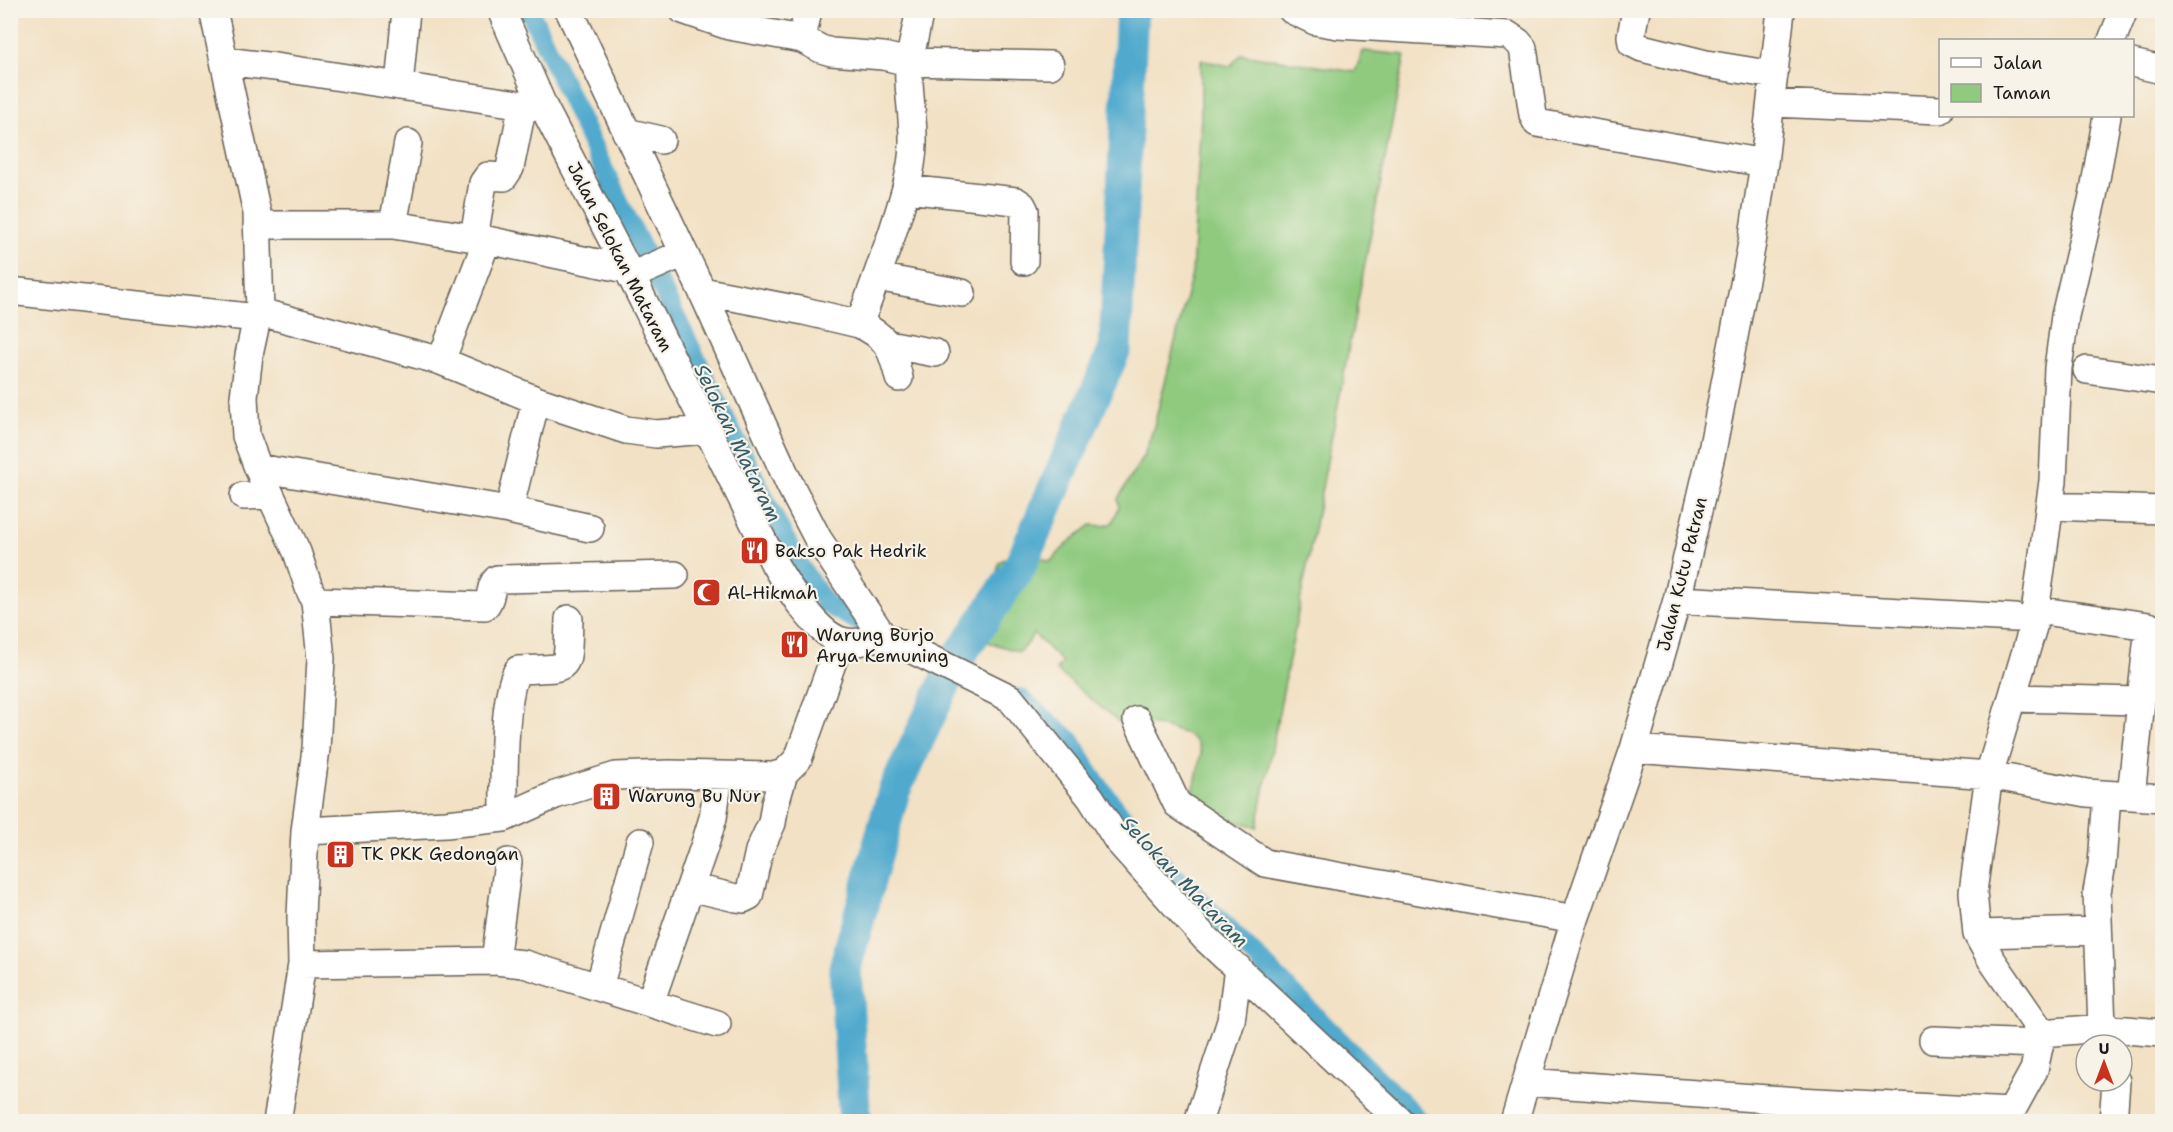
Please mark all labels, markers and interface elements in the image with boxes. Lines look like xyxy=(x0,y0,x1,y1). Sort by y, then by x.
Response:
legend xyxy=(1939,39,2134,117)
text: Jalan xyxy=(1993,51,2042,75)
text: Taman xyxy=(1993,81,2051,105)
street label: Jalan Selokan Mataram xyxy=(562,158,678,356)
water label: Selokan Mataram xyxy=(688,359,788,527)
street label: Jalan Kutu Patran xyxy=(1651,494,1713,654)
restaurant icon: Bakso Pak Hedrik xyxy=(738,535,770,567)
place label: Bakso Pak Hedrik xyxy=(775,539,927,563)
mosque icon: Al-Hikmah xyxy=(690,577,722,609)
place label: Al-Hikmah xyxy=(727,581,818,605)
place label: Warung Burjo Arya Kemuning xyxy=(816,623,949,668)
restaurant icon: Warung Burjo Arya Kemuning xyxy=(779,629,811,661)
building icon: Warung Bu Nur xyxy=(591,780,623,812)
place label: Warung Bu Nur xyxy=(628,784,761,808)
water label: Selokan Mataram xyxy=(1116,811,1254,953)
building icon: TK PKK Gedongan xyxy=(324,838,356,870)
place label: TK PKK Gedongan xyxy=(361,842,519,866)
north arrow xyxy=(2074,1033,2134,1093)
text: U xyxy=(2099,1038,2110,1059)

